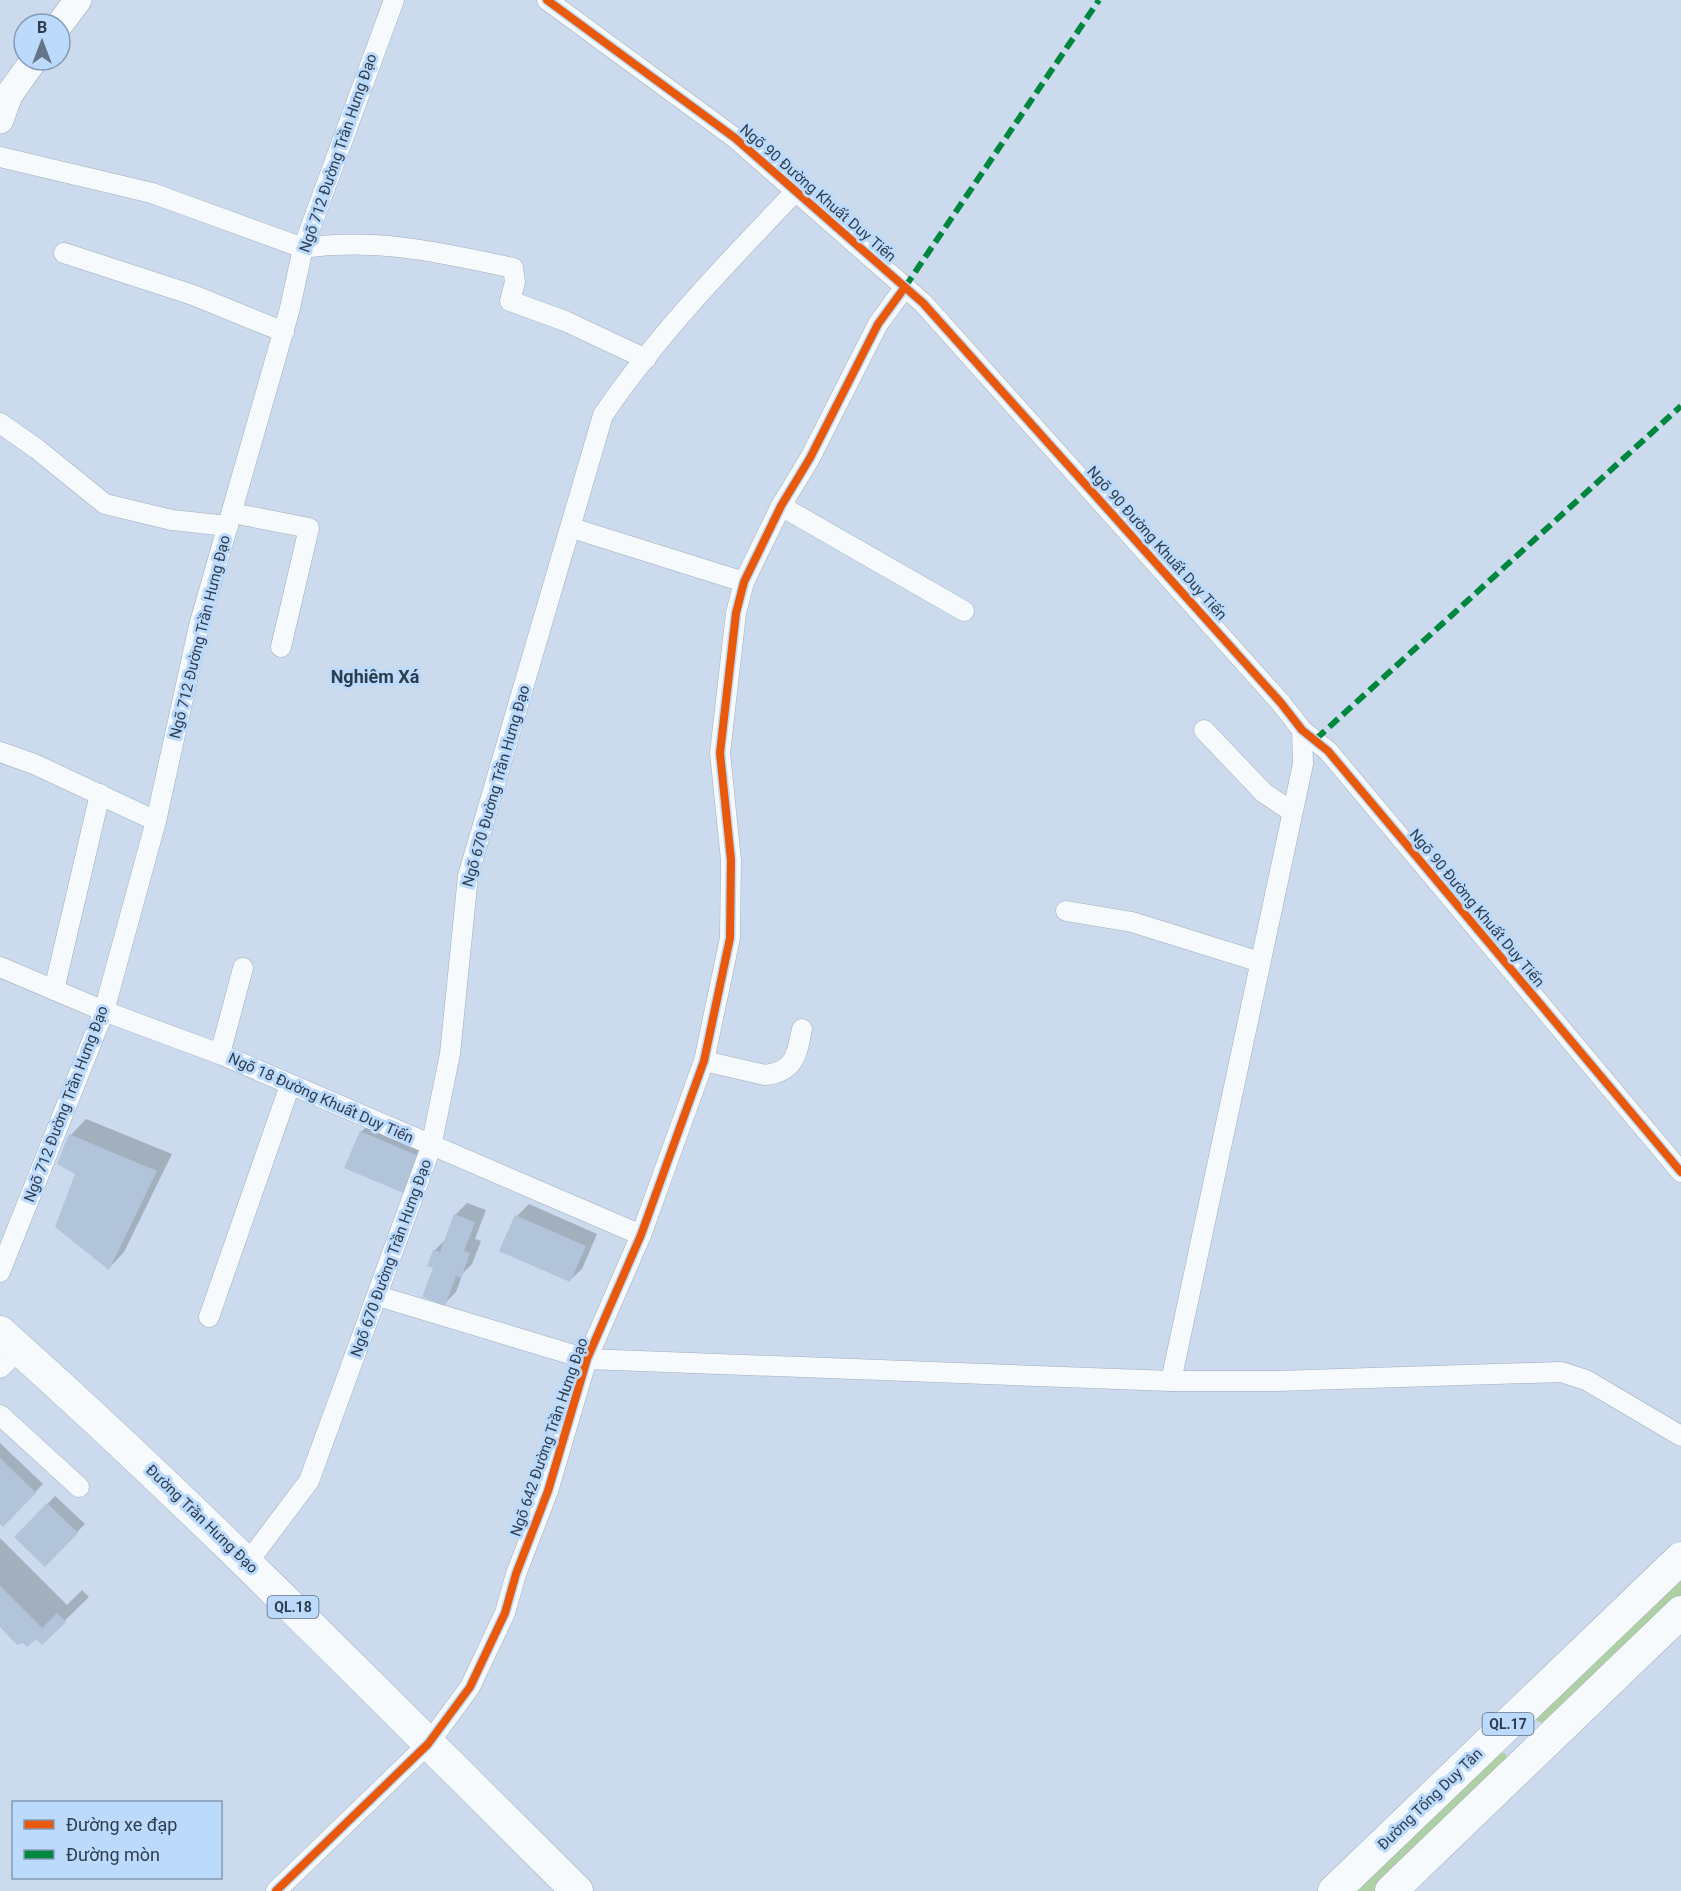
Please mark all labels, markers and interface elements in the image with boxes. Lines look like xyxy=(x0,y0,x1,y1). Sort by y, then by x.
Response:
north arrow xyxy=(12,12,72,72)
text: B xyxy=(37,18,47,37)
street label: Ngõ 712 Đường Trần Hưng Đạo xyxy=(295,51,381,255)
street label: Ngõ 90 Đường Khuất Duy Tiến xyxy=(736,120,900,266)
street label: Ngõ 90 Đường Khuất Duy Tiến xyxy=(1083,462,1231,624)
street label: Ngõ 712 Đường Trần Hưng Đạo xyxy=(166,533,234,741)
district label: Nghiêm Xá xyxy=(331,666,420,687)
street label: Ngõ 670 Đường Trần Hưng Đạo xyxy=(459,683,533,889)
street label: Ngõ 90 Đường Khuất Duy Tiến xyxy=(1406,825,1548,991)
street label: Ngõ 712 Đường Trần Hưng Đạo xyxy=(20,1003,112,1205)
street label: Ngõ 18 Đường Khuất Duy Tiến xyxy=(226,1049,416,1147)
street label: Ngõ 670 Đường Trần Hưng Đạo xyxy=(347,1157,435,1359)
street label: Ngõ 642 Đường Trần Hưng Đạo xyxy=(506,1335,592,1539)
street label: Đường Trần Hưng Đạo xyxy=(142,1461,262,1577)
road number: QL.18 xyxy=(268,1596,318,1618)
road number: QL.17 xyxy=(1482,1713,1534,1735)
street label: Đường Tống Duy Tân xyxy=(1374,1744,1486,1854)
legend xyxy=(12,1801,222,1879)
text: Đường xe đạp xyxy=(66,1814,177,1835)
text: Đường mòn xyxy=(66,1844,160,1865)

